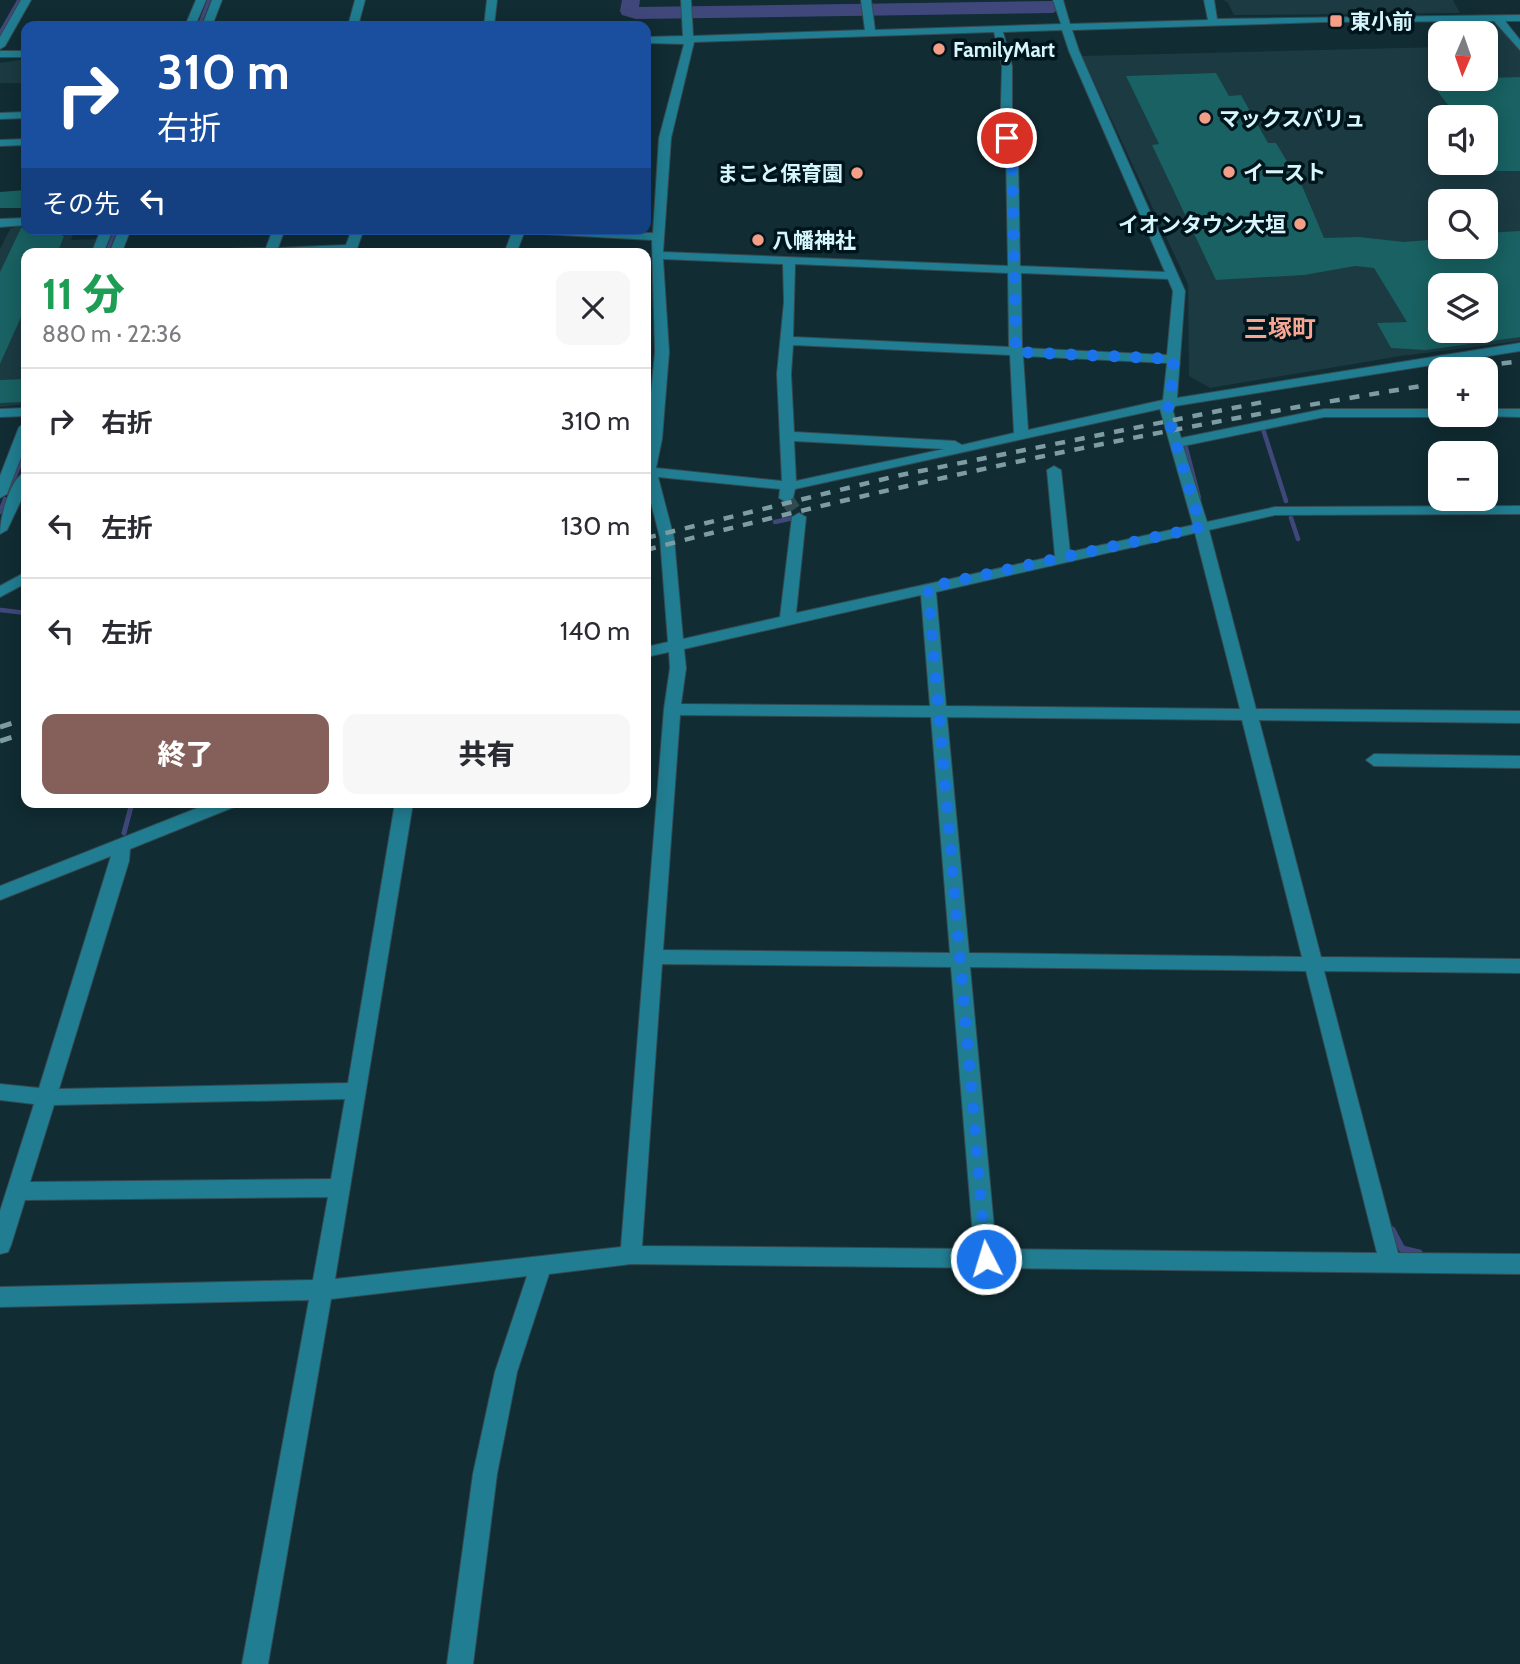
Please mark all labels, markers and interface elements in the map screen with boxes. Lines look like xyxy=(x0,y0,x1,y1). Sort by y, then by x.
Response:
place label: 東小前 xyxy=(1350,9,1413,34)
marker: 東小前 xyxy=(1328,13,1344,29)
north arrow xyxy=(1428,21,1498,91)
map controls xyxy=(1428,21,1498,511)
place label: FamilyMart xyxy=(953,37,1055,62)
marker: FamilyMart xyxy=(931,41,947,57)
text: 310 m xyxy=(157,42,290,101)
icon: right xyxy=(42,49,133,140)
button: sound xyxy=(1428,105,1498,175)
place label: マックスバリュ xyxy=(1219,106,1365,131)
text: 右折 xyxy=(157,108,221,147)
pin xyxy=(977,108,1037,168)
marker: マックスバリュ xyxy=(1197,110,1213,126)
icon: arrive xyxy=(988,119,1026,157)
place label: イースト xyxy=(1243,160,1326,185)
place label: まこと保育園 xyxy=(717,161,843,186)
marker: イースト xyxy=(1221,164,1237,180)
marker: まこと保育園 xyxy=(849,165,865,181)
icon: left xyxy=(134,182,172,220)
text: その先 xyxy=(42,188,120,220)
button: search xyxy=(1428,189,1498,259)
place label: イオンタウン大垣 xyxy=(1118,212,1286,237)
marker: イオンタウン大垣 xyxy=(1292,216,1308,232)
place label: 八幡神社 xyxy=(772,228,856,253)
marker: 八幡神社 xyxy=(750,232,766,248)
text: 11 分 xyxy=(42,268,124,320)
button: close xyxy=(556,271,630,345)
button: layers xyxy=(1428,273,1498,343)
district label: 三塚町 xyxy=(1244,314,1316,343)
text: 880 m · 22:36 xyxy=(42,320,182,348)
button: + xyxy=(1428,357,1498,427)
icon: right xyxy=(42,402,80,440)
text: 310 m xyxy=(561,405,630,437)
text: 右折 xyxy=(101,407,153,439)
button: − xyxy=(1428,441,1498,511)
icon: left xyxy=(42,507,80,545)
text: 130 m xyxy=(561,510,630,542)
text: 左折 xyxy=(101,512,153,544)
icon: left xyxy=(42,612,80,650)
text: 140 m xyxy=(560,615,630,647)
text: 左折 xyxy=(101,617,153,649)
button: 終了 xyxy=(42,714,329,794)
button: 共有 xyxy=(343,714,630,794)
position arrow xyxy=(949,1222,1023,1296)

